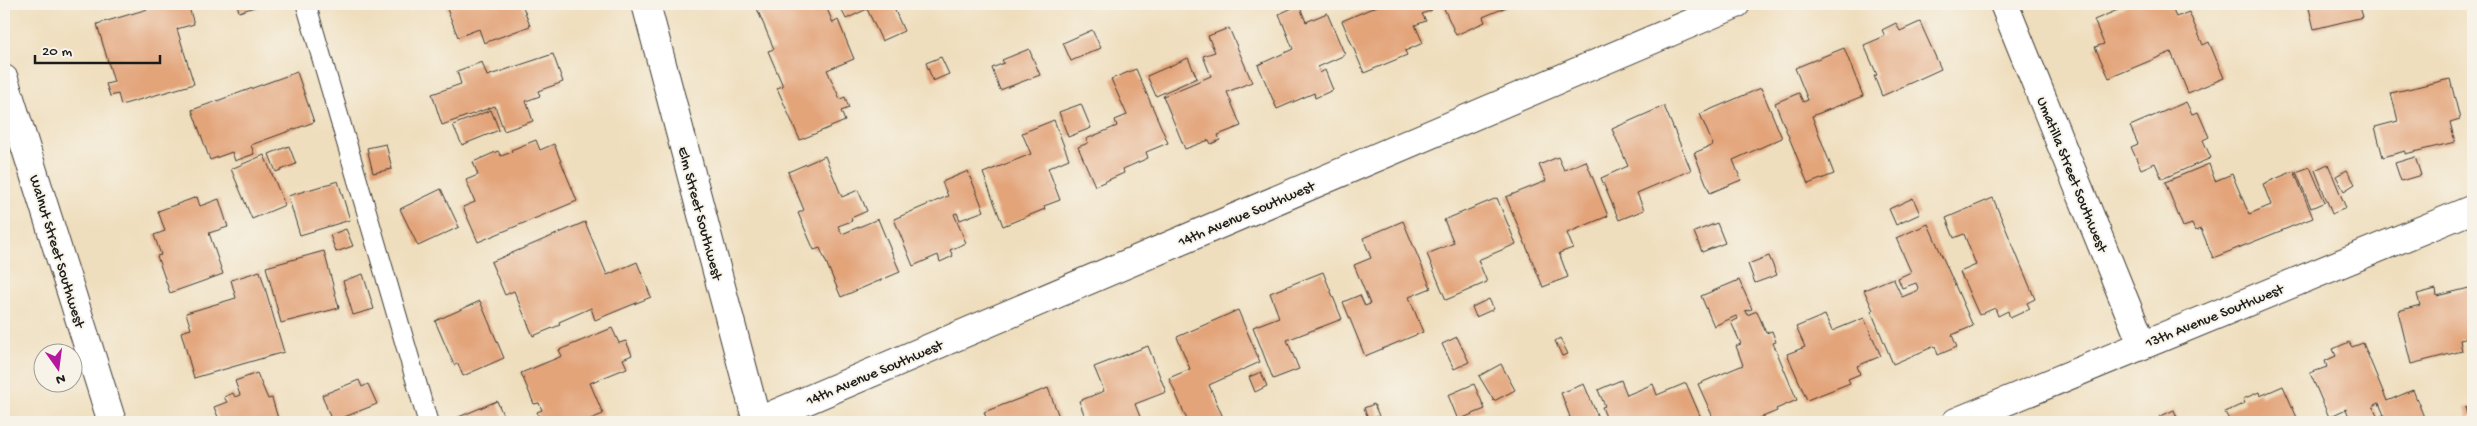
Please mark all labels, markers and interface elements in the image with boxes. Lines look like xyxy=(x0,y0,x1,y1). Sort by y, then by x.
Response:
scale bar xyxy=(35,32,160,64)
text: 20 m xyxy=(42,43,72,61)
street label: Umatilla Street Southwest xyxy=(2032,94,2111,257)
street label: Elm Street Southwest xyxy=(673,145,726,284)
street label: Walnut Street Southwest xyxy=(24,173,88,332)
street label: 14th Avenue Southwest xyxy=(1175,177,1319,252)
street label: 13th Avenue Southwest xyxy=(2142,280,2288,353)
street label: 14th Avenue Southwest xyxy=(803,336,947,411)
north arrow xyxy=(32,344,82,394)
text: N xyxy=(54,369,67,388)

